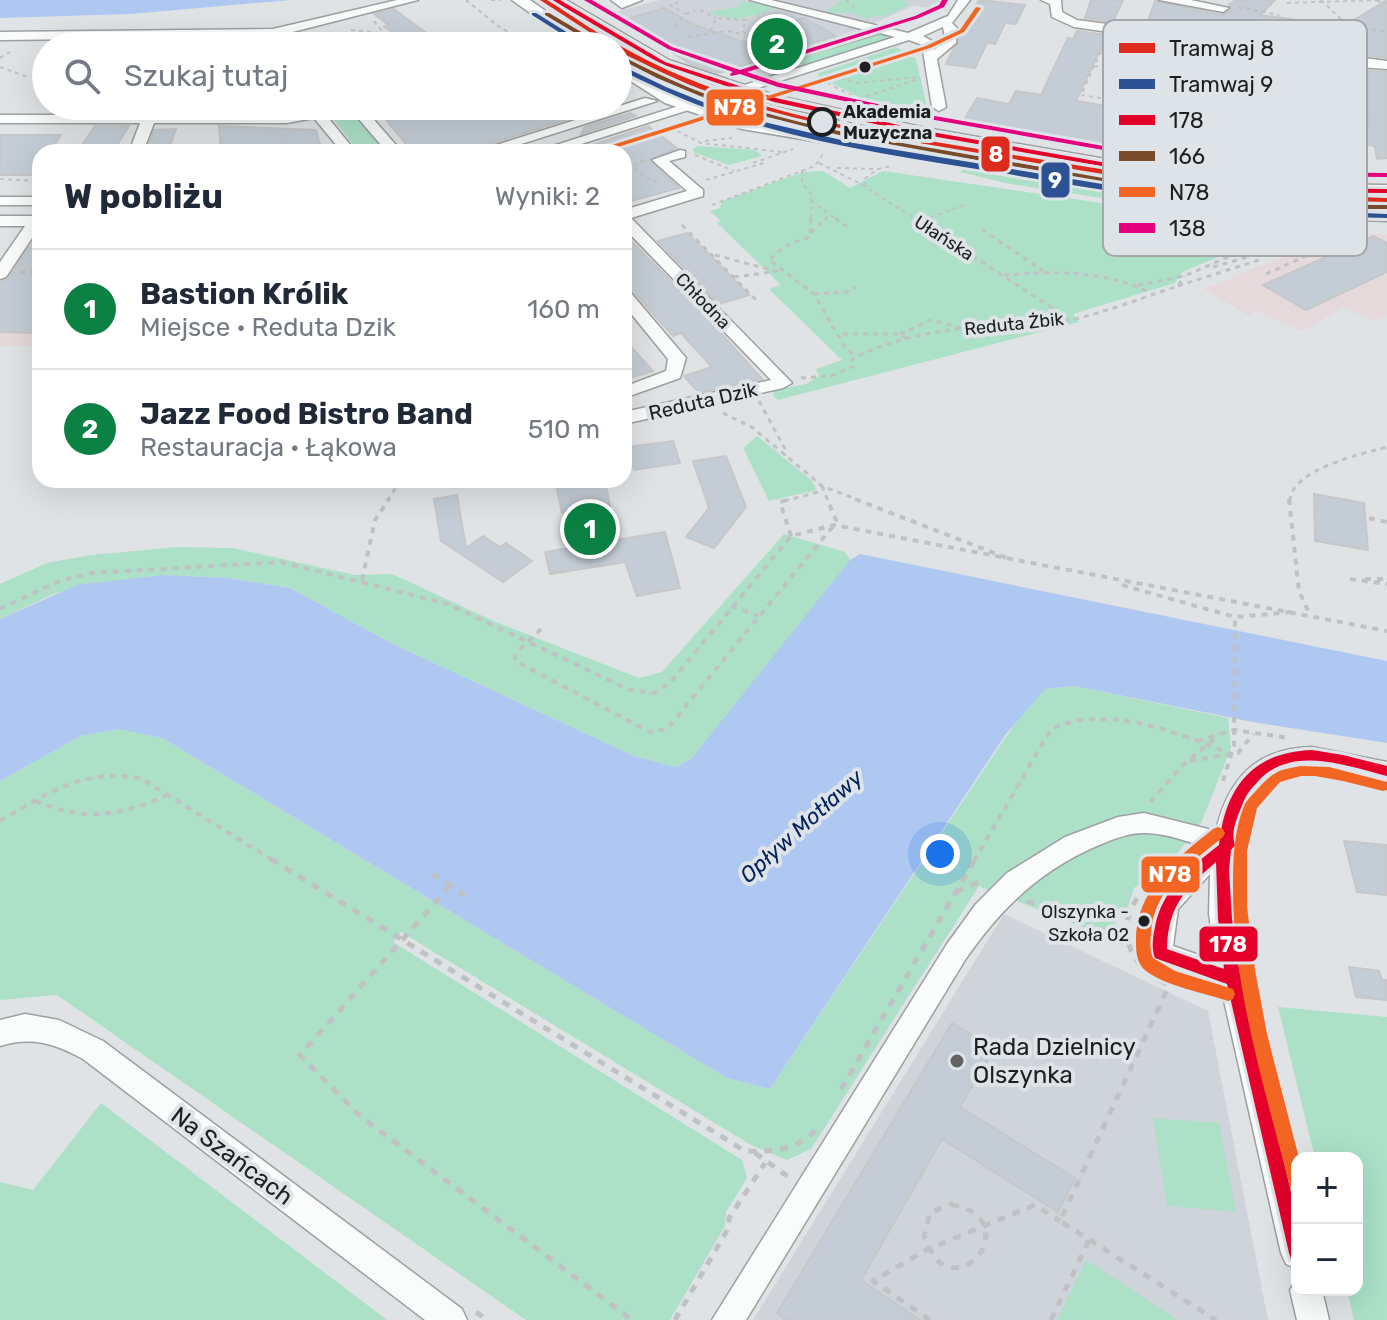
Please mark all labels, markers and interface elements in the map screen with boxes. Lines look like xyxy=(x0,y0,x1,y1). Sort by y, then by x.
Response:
pin: 2 xyxy=(751,14,803,74)
legend xyxy=(1103,20,1367,256)
search box xyxy=(32,32,632,120)
text: Tramwaj 8 xyxy=(1169,35,1274,62)
icon: search xyxy=(60,54,104,98)
text: Szukaj tutaj xyxy=(124,58,288,94)
unlabelled marker xyxy=(857,59,873,75)
text: Tramwaj 9 xyxy=(1169,71,1273,98)
line badge: N78 xyxy=(705,88,765,127)
text: N78 xyxy=(713,94,757,121)
place label: Akademia Muzyczna xyxy=(843,101,932,144)
text: 178 xyxy=(1169,107,1204,134)
marker: Akademia Muzyczna xyxy=(808,108,836,136)
line badge: 8 xyxy=(980,135,1011,173)
text: 8 xyxy=(989,141,1003,168)
text: 166 xyxy=(1169,143,1205,170)
line badge: 9 xyxy=(1040,161,1071,199)
text: 9 xyxy=(1048,167,1062,194)
text: W pobliżu xyxy=(64,176,223,217)
text: N78 xyxy=(1169,179,1210,206)
text: Wyniki: 2 xyxy=(495,181,600,212)
street label: Ułańska xyxy=(910,211,978,265)
text: 138 xyxy=(1169,215,1206,242)
street label: Chłodna xyxy=(671,268,735,334)
text: Bastion Królik xyxy=(140,276,348,312)
text: 1 xyxy=(84,294,96,325)
text: 160 m xyxy=(527,294,600,325)
street label: Reduta Żbik xyxy=(963,308,1066,340)
text: Miejsce · Reduta Dzik xyxy=(140,312,396,343)
street label: Reduta Dzik xyxy=(646,377,760,425)
text: Jazz Food Bistro Band xyxy=(140,396,473,432)
text: 2 xyxy=(82,414,98,445)
text: 510 m xyxy=(528,414,600,445)
text: Restauracja · Łąkowa xyxy=(140,432,397,463)
pin: 1 xyxy=(564,499,616,559)
water label: Opływ Motławy xyxy=(734,764,869,889)
your location xyxy=(920,834,960,874)
line badge: N78 xyxy=(1140,855,1201,894)
text: N78 xyxy=(1148,861,1192,888)
place label: Olszynka - Szkoła 02 xyxy=(1041,901,1129,946)
marker: Olszynka - Szkoła 02 xyxy=(1136,913,1152,929)
line badge: 178 xyxy=(1198,925,1259,963)
text: 178 xyxy=(1209,931,1247,958)
place label: Rada Dzielnicy Olszynka xyxy=(973,1033,1136,1089)
marker: Rada Dzielnicy Olszynka xyxy=(948,1052,966,1070)
street label: Na Szańcach xyxy=(166,1101,298,1211)
map controls xyxy=(1291,1152,1363,1296)
button: + xyxy=(1291,1152,1363,1224)
button: − xyxy=(1291,1224,1363,1296)

